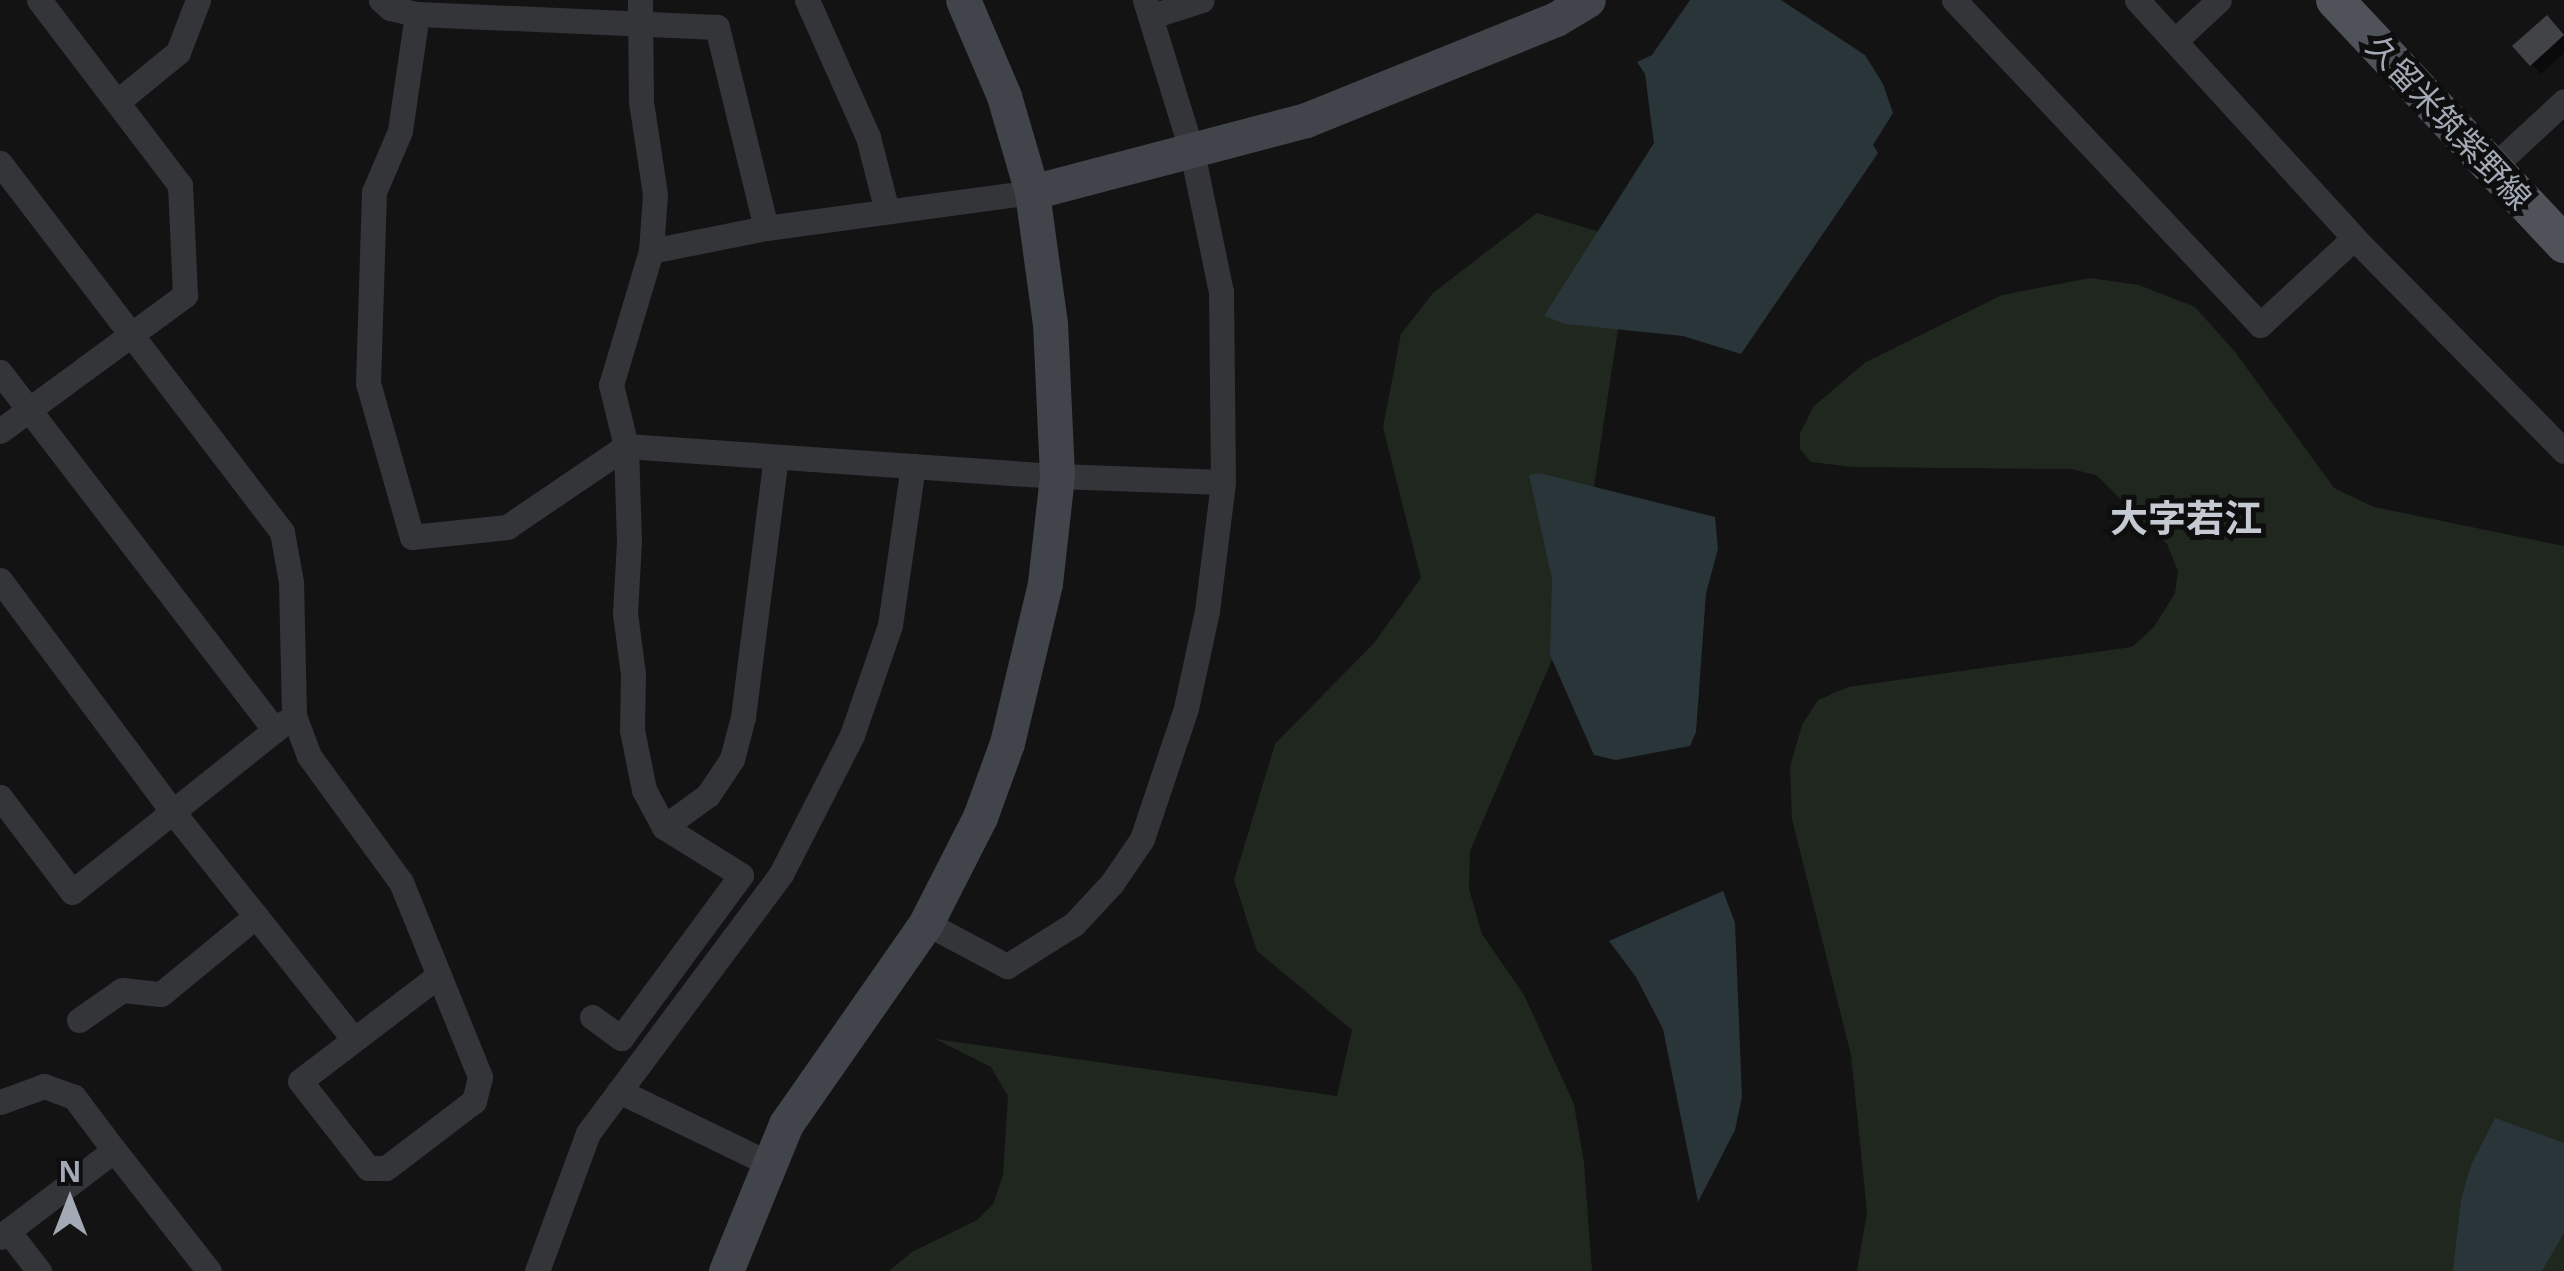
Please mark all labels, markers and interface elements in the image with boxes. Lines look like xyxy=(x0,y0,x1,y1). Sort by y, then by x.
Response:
street label: 久留米筑紫野線 xyxy=(2359,27,2539,217)
district label: 大字若江 xyxy=(2110,495,2262,541)
north arrow xyxy=(20,1151,120,1251)
text: N xyxy=(59,1152,81,1190)

